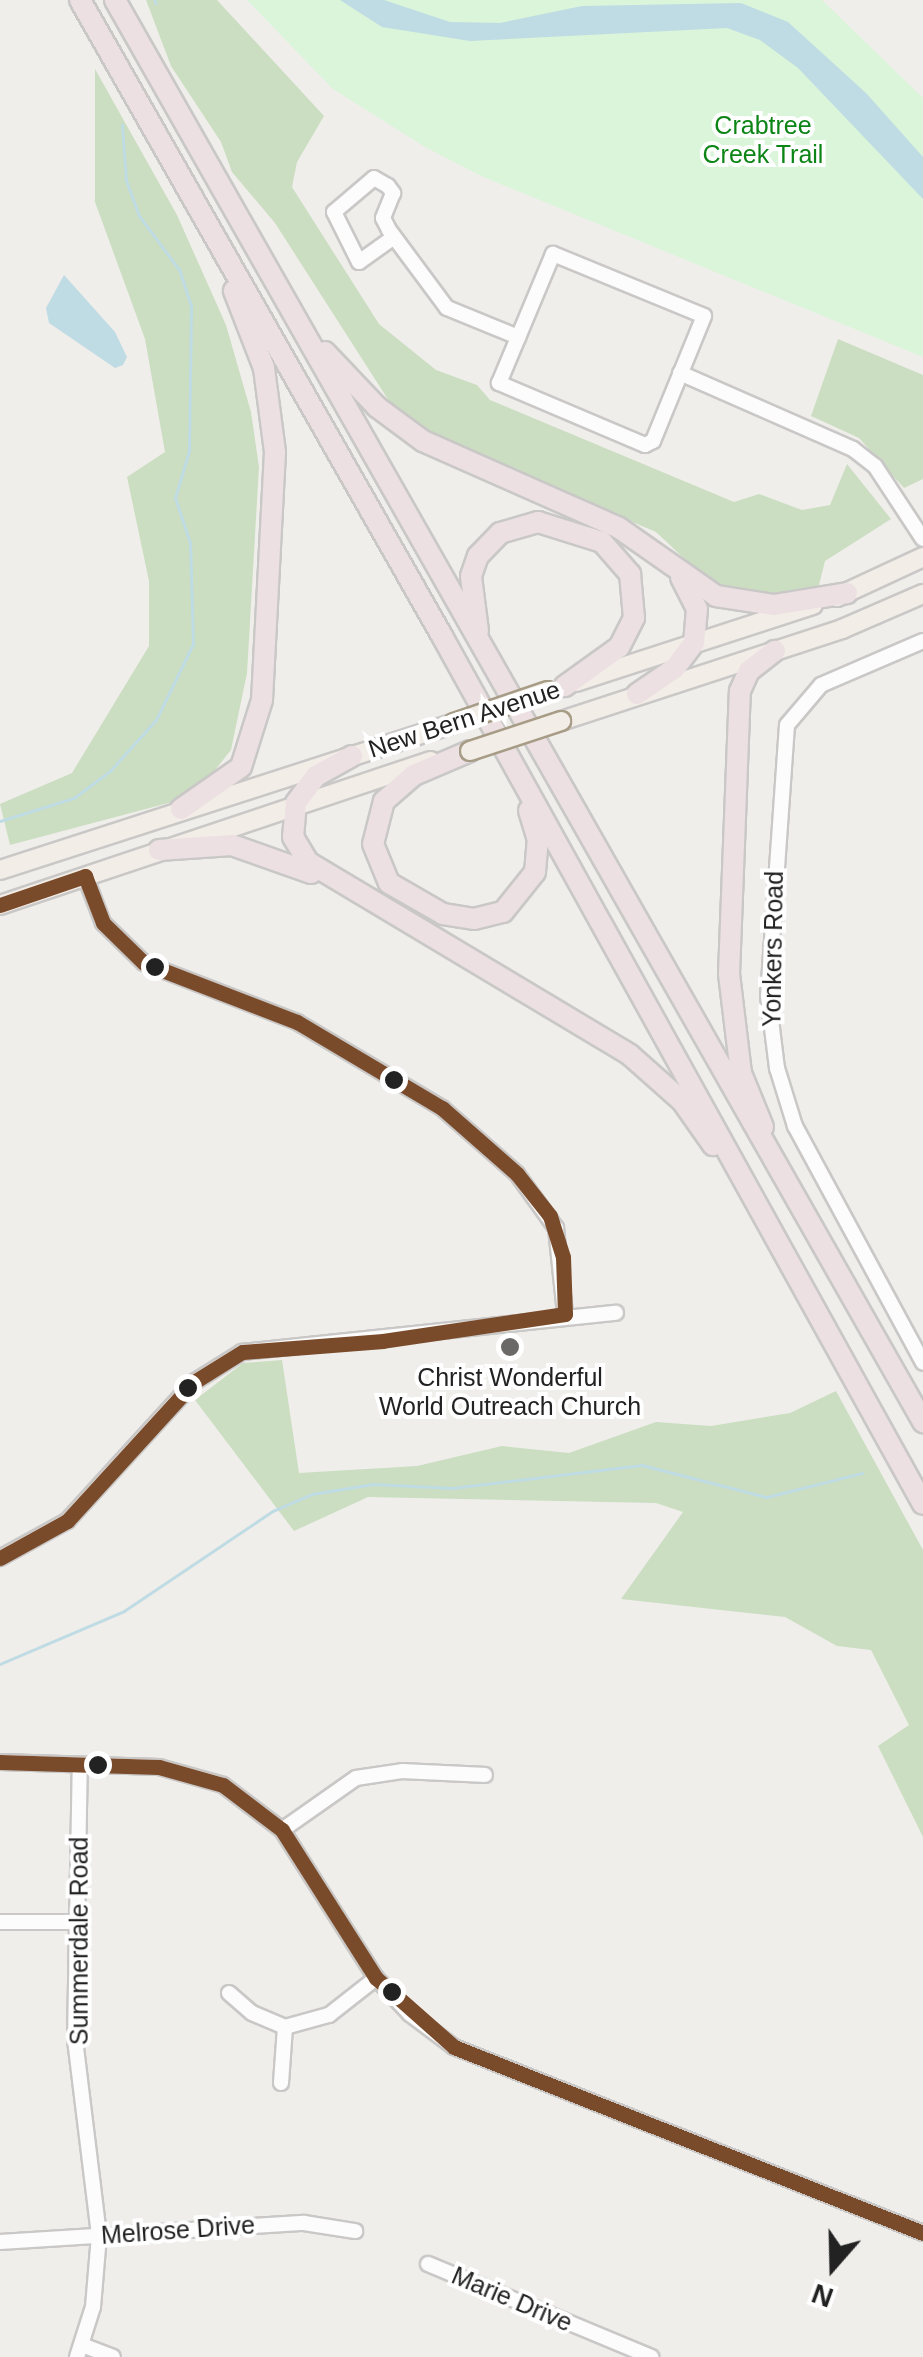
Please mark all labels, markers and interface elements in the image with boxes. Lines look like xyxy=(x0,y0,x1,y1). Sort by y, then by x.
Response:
park label: Crabtree Creek Trail xyxy=(702,111,824,170)
street label: New Bern Avenue xyxy=(364,674,564,764)
street label: Yonkers Road xyxy=(757,871,789,1027)
unlabelled marker xyxy=(145,957,165,977)
unlabelled marker xyxy=(384,1070,404,1090)
marker: Christ Wonderful World Outreach Church xyxy=(499,1336,521,1358)
place label: Christ Wonderful World Outreach Church xyxy=(379,1363,641,1422)
unlabelled marker xyxy=(178,1378,198,1398)
unlabelled marker xyxy=(88,1755,108,1775)
street label: Summerdale Road xyxy=(64,1837,94,2045)
unlabelled marker xyxy=(382,1982,402,2002)
street label: Melrose Drive xyxy=(100,2210,256,2250)
north arrow xyxy=(783,2217,883,2317)
street label: Marie Drive xyxy=(447,2260,577,2338)
text: N xyxy=(808,2278,837,2314)

